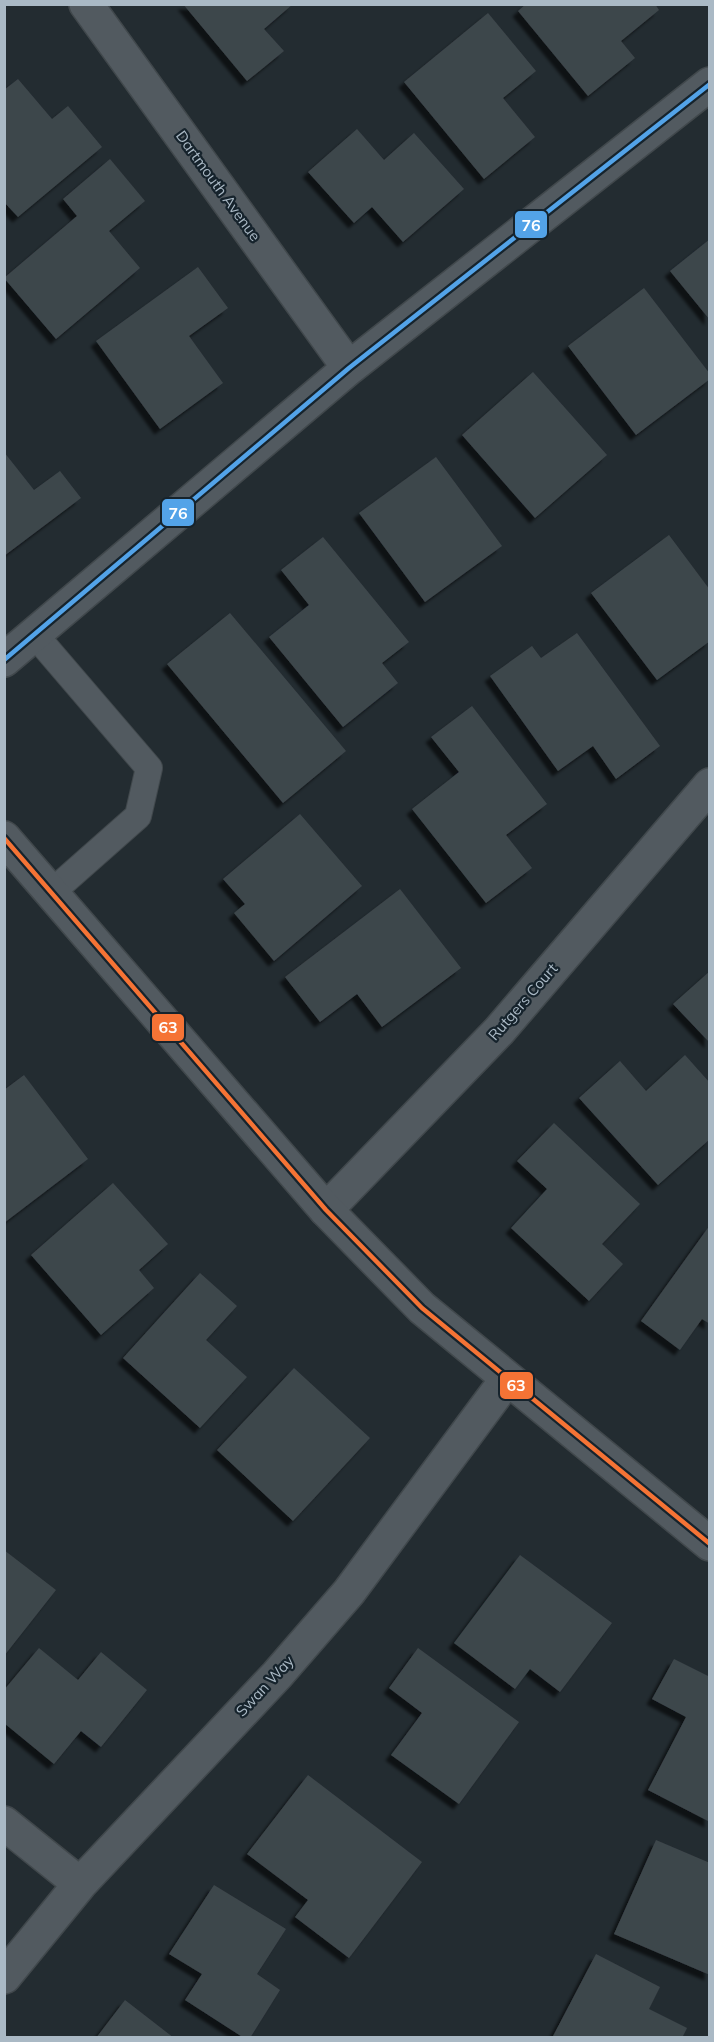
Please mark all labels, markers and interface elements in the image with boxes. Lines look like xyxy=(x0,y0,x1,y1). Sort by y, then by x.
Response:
street label: Dartmouth Avenue xyxy=(172,127,265,245)
line badge: 76 xyxy=(514,210,548,239)
text: 76 xyxy=(521,215,541,235)
line badge: 76 xyxy=(161,498,195,527)
text: 76 xyxy=(168,503,188,523)
street label: Rutgers Court xyxy=(484,959,561,1044)
line badge: 63 xyxy=(151,1013,185,1042)
text: 63 xyxy=(158,1017,178,1037)
line badge: 63 xyxy=(499,1371,534,1400)
text: 63 xyxy=(506,1375,526,1395)
street label: Swan Way xyxy=(232,1651,298,1720)

